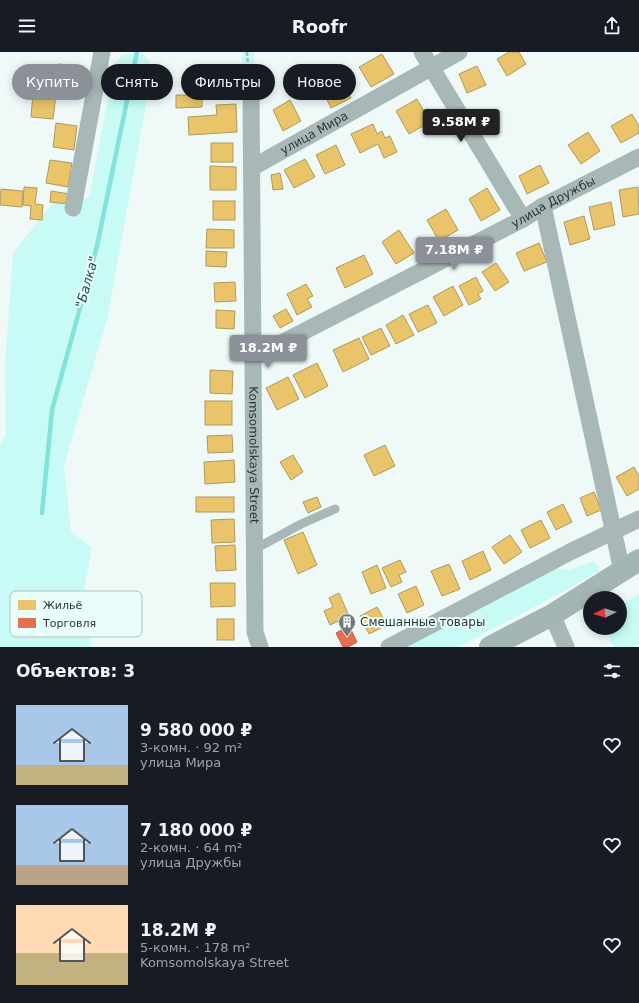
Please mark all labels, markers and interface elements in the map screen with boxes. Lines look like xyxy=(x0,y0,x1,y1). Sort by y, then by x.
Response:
icon: menu xyxy=(16,15,38,37)
icon: share xyxy=(601,15,623,37)
text: Roofr xyxy=(292,16,347,37)
chip: Купить xyxy=(12,64,93,100)
chip: Снять xyxy=(101,64,173,100)
chip: Фильтры xyxy=(181,64,275,100)
chip: Новое xyxy=(283,64,356,100)
street label: улица Мира xyxy=(278,108,350,157)
pin: 9.58M ₽ xyxy=(424,109,498,143)
text: 9.58M ₽ xyxy=(432,114,490,129)
street label: улица Дружбы xyxy=(509,174,598,231)
pin: 7.18M ₽ xyxy=(417,237,491,271)
text: 7.18M ₽ xyxy=(425,242,483,257)
water label: "Балка" xyxy=(72,254,102,310)
pin: 18.2M ₽ xyxy=(231,335,305,369)
text: 18.2M ₽ xyxy=(239,340,297,355)
street label: Komsomolskaya Street xyxy=(246,386,261,524)
legend xyxy=(10,591,142,637)
north arrow xyxy=(583,591,627,635)
map controls xyxy=(583,591,627,635)
text: Жильё xyxy=(43,599,83,612)
building icon: Смешанные товары xyxy=(337,612,357,637)
place label: Смешанные товары xyxy=(360,615,485,629)
text: Торговля xyxy=(42,617,96,630)
icon: filters xyxy=(601,660,623,682)
text: Объектов: 3 xyxy=(16,661,135,681)
text: 9 580 000 ₽ xyxy=(140,720,252,740)
icon: home xyxy=(48,721,96,769)
icon: heart xyxy=(601,734,623,756)
text: 3-комн. · 92 m² xyxy=(140,740,242,755)
text: улица Мира xyxy=(140,755,221,770)
text: 7 180 000 ₽ xyxy=(140,820,252,840)
icon: home xyxy=(48,821,96,869)
icon: heart xyxy=(601,834,623,856)
text: 2-комн. · 64 m² xyxy=(140,840,242,855)
text: улица Дружбы xyxy=(140,855,242,870)
text: 18.2M ₽ xyxy=(140,920,217,940)
icon: home xyxy=(48,921,96,969)
icon: heart xyxy=(601,934,623,956)
text: 5-комн. · 178 m² xyxy=(140,940,250,955)
text: Komsomolskaya Street xyxy=(140,955,289,970)

